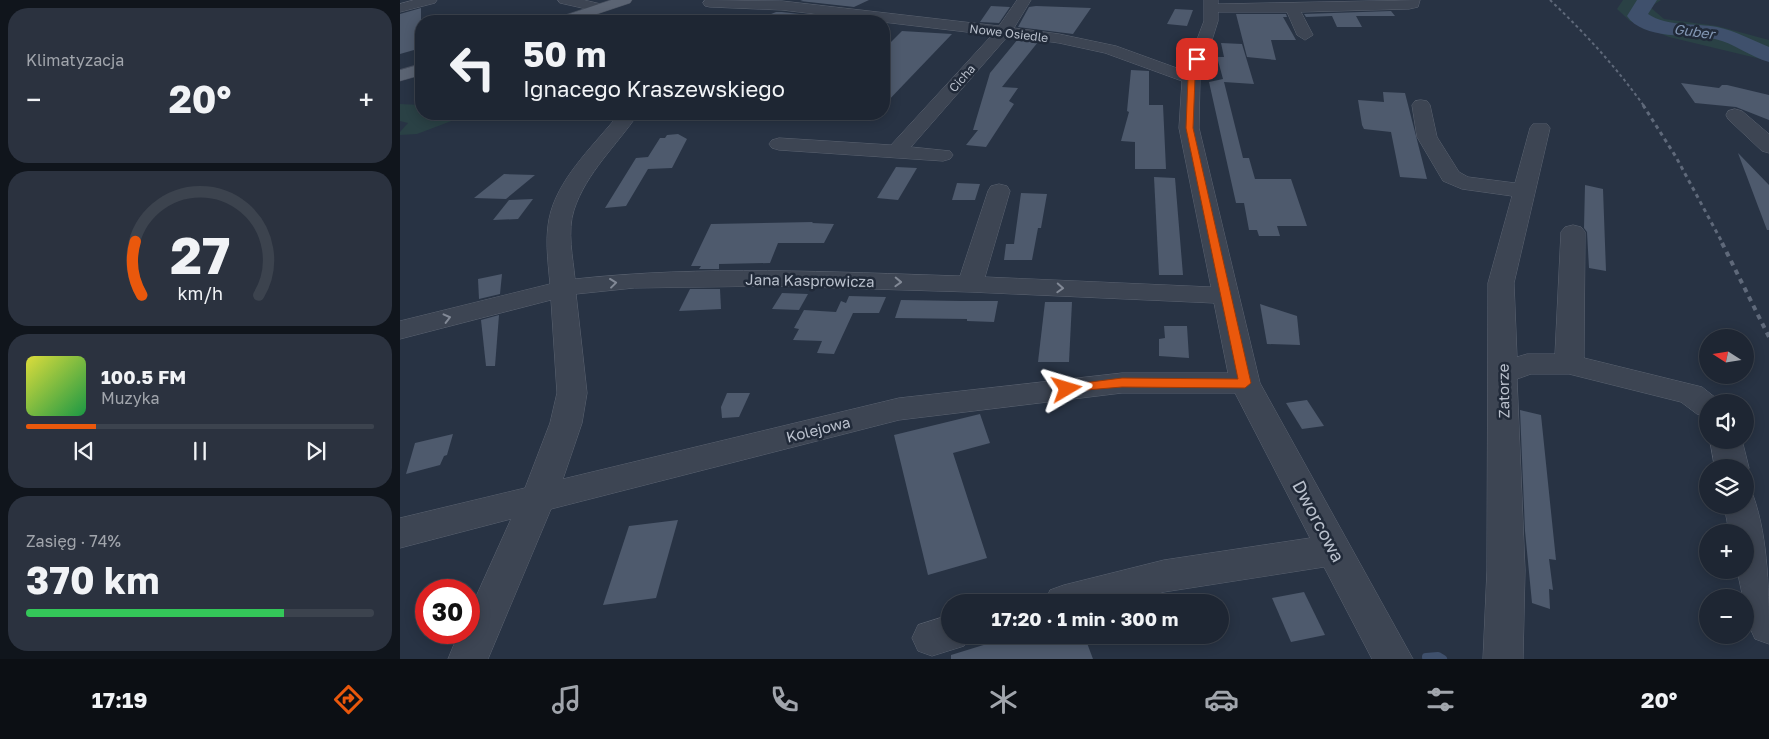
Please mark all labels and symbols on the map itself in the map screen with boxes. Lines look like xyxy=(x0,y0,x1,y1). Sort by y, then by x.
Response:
water label: Guber xyxy=(1673,20,1718,43)
street label: Nowe Osiedle xyxy=(969,21,1049,45)
pin xyxy=(1176,38,1218,80)
street label: Cicha xyxy=(946,61,978,95)
street label: Jana Kasprowicza xyxy=(745,270,875,290)
one-way arrow xyxy=(894,276,902,287)
one-way arrow xyxy=(609,278,617,289)
one-way arrow xyxy=(1056,283,1064,293)
one-way arrow xyxy=(443,313,452,324)
north arrow xyxy=(1699,329,1754,384)
position arrow xyxy=(1040,362,1092,414)
street label: Zatorze xyxy=(1494,363,1512,418)
street label: Kolejowa xyxy=(784,412,852,446)
street label: Dworcowa xyxy=(1288,476,1350,566)
speed limit sign: 30 xyxy=(415,579,480,644)

